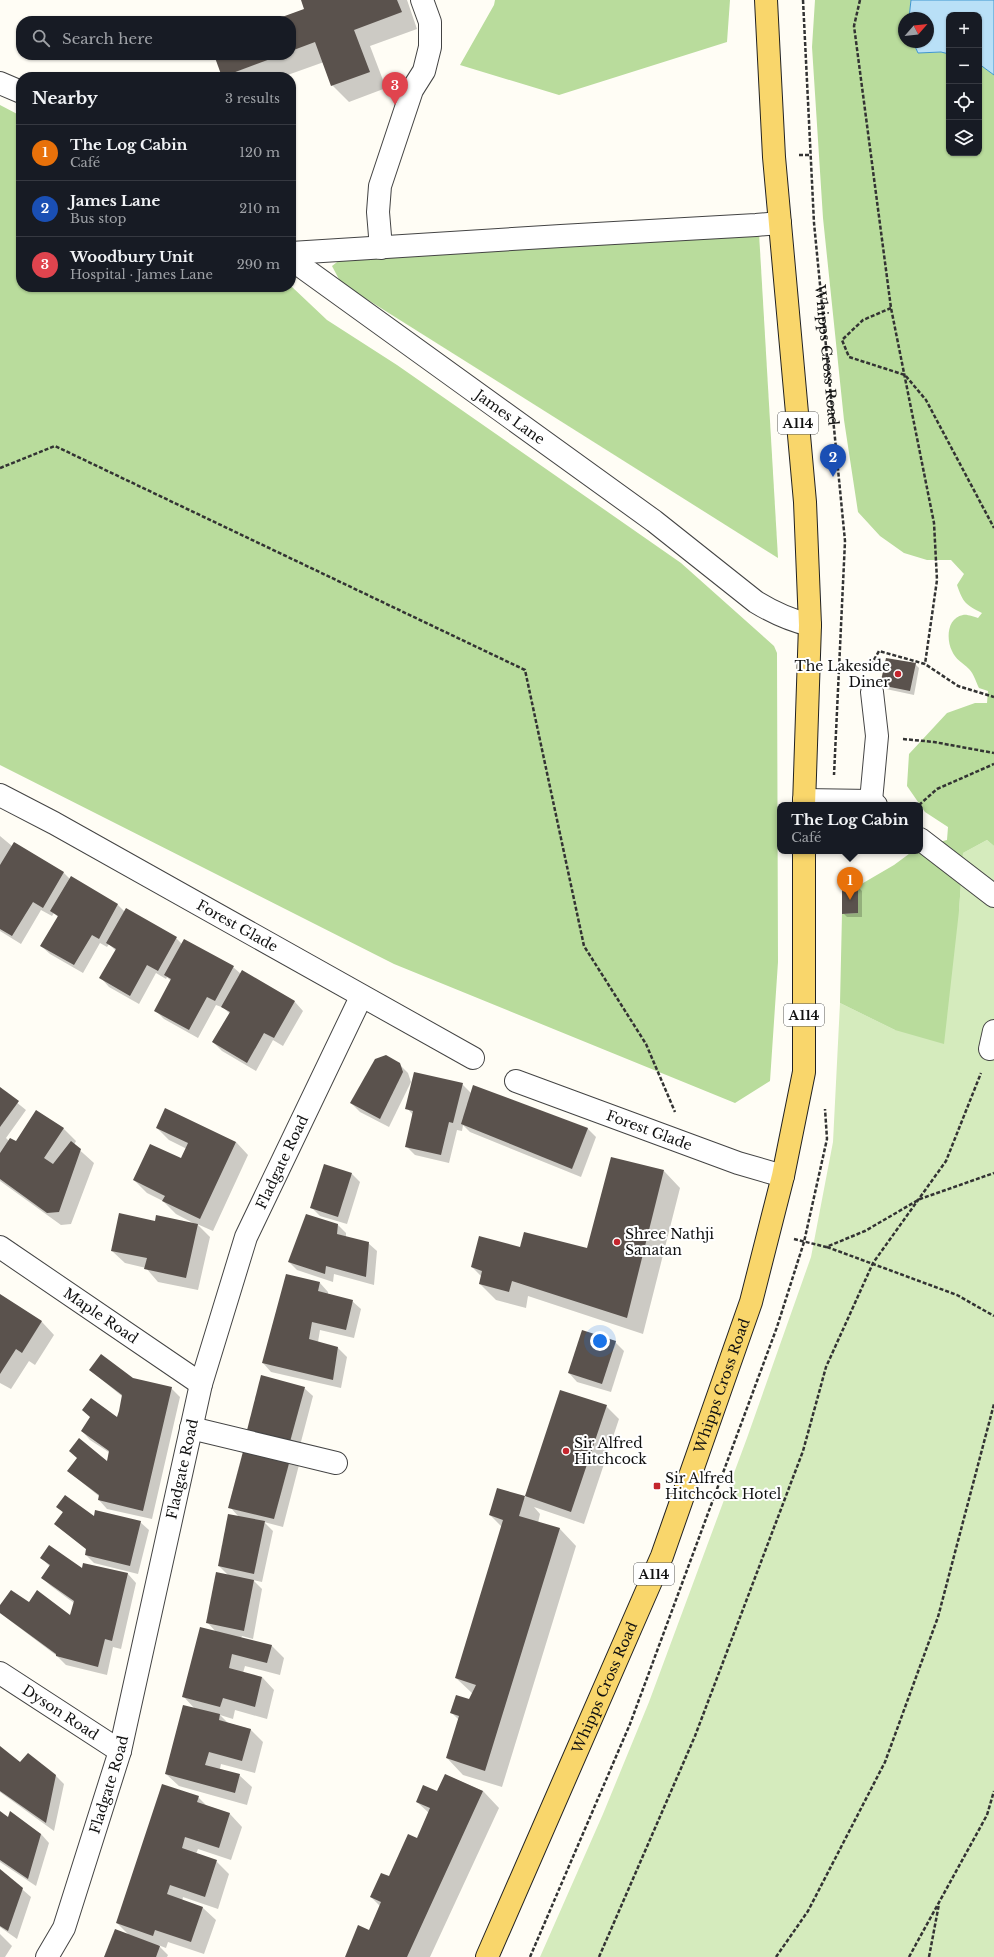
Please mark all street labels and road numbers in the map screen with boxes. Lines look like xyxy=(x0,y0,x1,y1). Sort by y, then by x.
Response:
street label: Whipps Cross Road xyxy=(811,283,843,427)
street label: James Lane xyxy=(470,385,548,448)
road number: A114 xyxy=(778,412,818,434)
street label: Forest Glade xyxy=(194,896,281,956)
road number: A114 xyxy=(784,1004,824,1026)
street label: Forest Glade xyxy=(604,1106,695,1154)
street label: Fladgate Road xyxy=(252,1112,312,1212)
street label: Maple Road xyxy=(60,1284,142,1348)
street label: Whipps Cross Road xyxy=(689,1315,754,1456)
street label: Fladgate Road xyxy=(162,1417,202,1521)
road number: A114 xyxy=(634,1563,674,1585)
street label: Whipps Cross Road xyxy=(568,1619,641,1757)
street label: Dyson Road xyxy=(19,1681,102,1744)
street label: Fladgate Road xyxy=(85,1733,132,1836)

